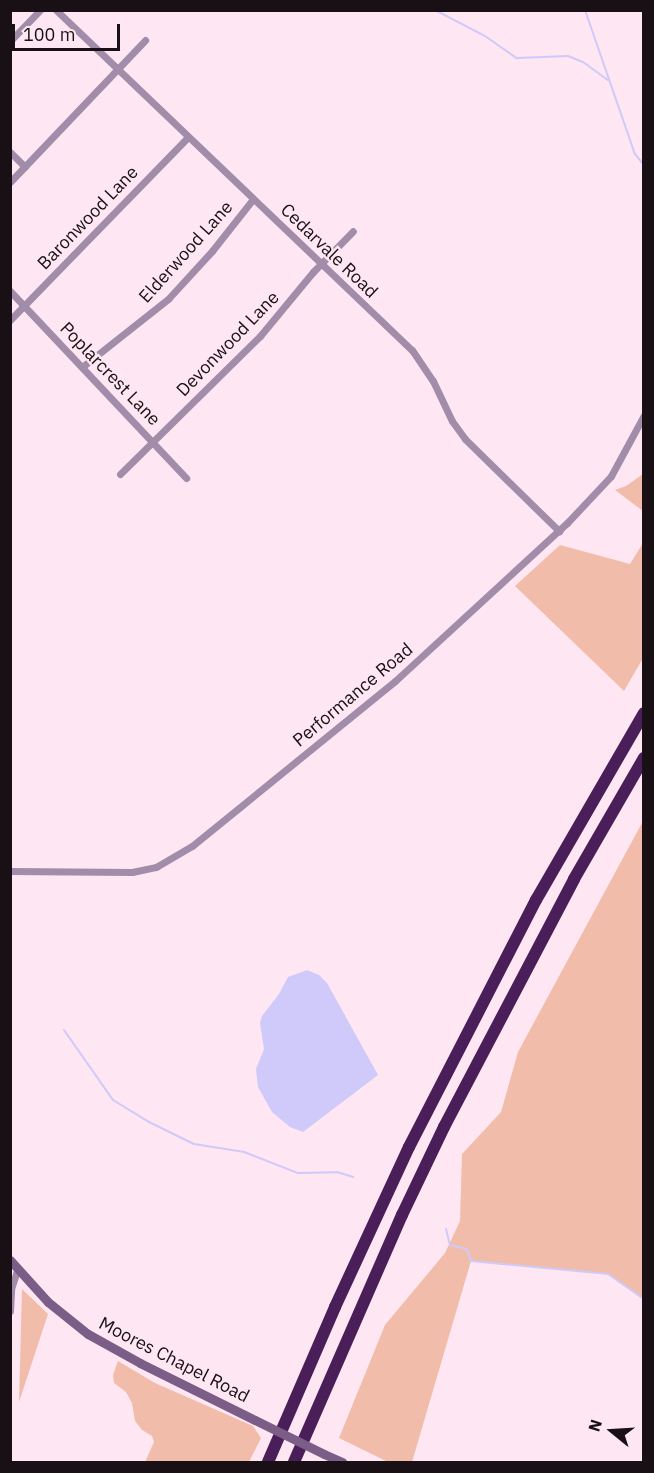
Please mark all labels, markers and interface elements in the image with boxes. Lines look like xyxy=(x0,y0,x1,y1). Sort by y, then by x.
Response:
scale bar xyxy=(15,12,123,50)
text: 100 m xyxy=(23,23,75,46)
street label: Baronwood Lane xyxy=(33,162,143,274)
street label: Elderwood Lane xyxy=(135,197,237,307)
street label: Cedarvale Road xyxy=(276,199,382,303)
street label: Devonwood Lane xyxy=(172,287,284,401)
street label: Poplarcrest Lane xyxy=(55,318,165,430)
street label: Performance Road xyxy=(289,639,417,751)
street label: Moores Chapel Road xyxy=(95,1313,253,1407)
north arrow xyxy=(582,1401,642,1461)
text: N xyxy=(584,1417,606,1434)

